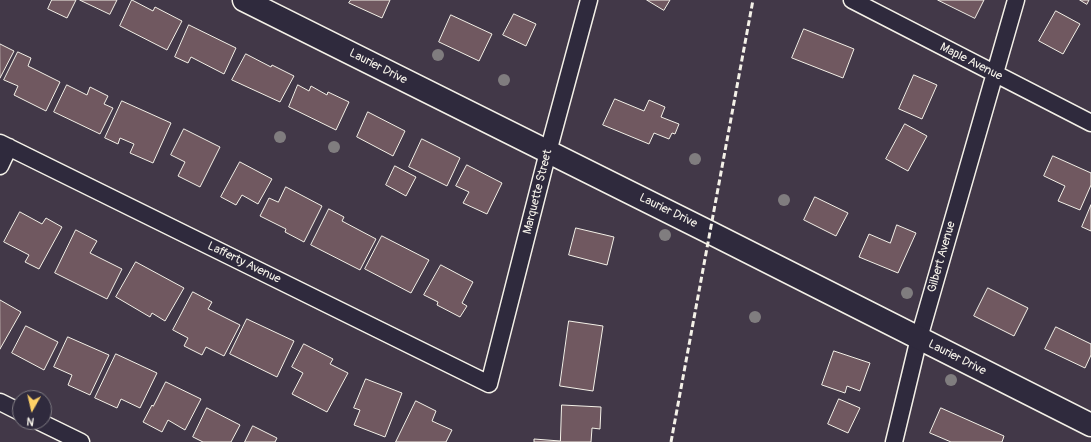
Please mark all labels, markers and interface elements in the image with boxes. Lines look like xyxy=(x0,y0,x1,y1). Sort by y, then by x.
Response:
street label: Maple Avenue xyxy=(937,40,1005,84)
street label: Laurier Drive xyxy=(347,46,409,88)
street label: Marquette Street xyxy=(521,148,555,236)
street label: Laurier Drive xyxy=(637,191,699,231)
street label: Gilbert Avenue xyxy=(925,220,959,294)
street label: Lafferty Avenue xyxy=(205,239,283,287)
street label: Laurier Drive xyxy=(926,337,988,379)
north arrow xyxy=(12,390,52,430)
text: N xyxy=(26,414,35,428)

